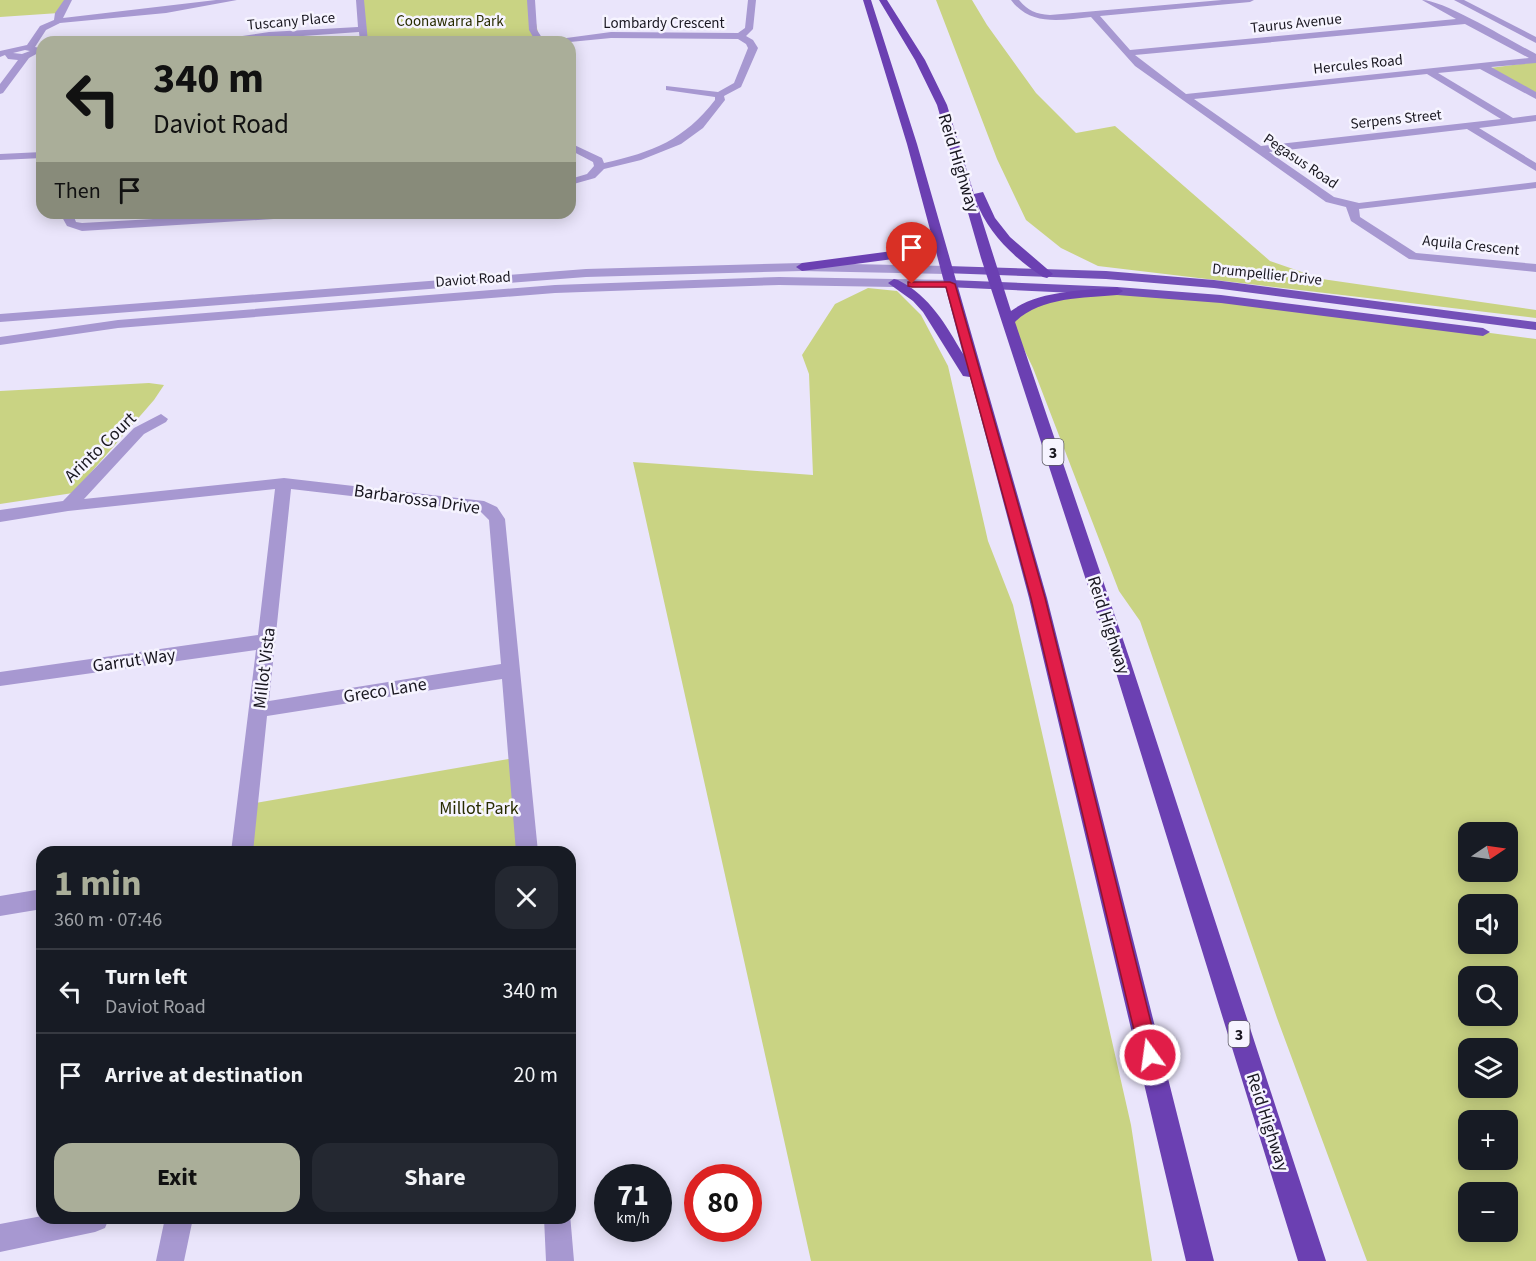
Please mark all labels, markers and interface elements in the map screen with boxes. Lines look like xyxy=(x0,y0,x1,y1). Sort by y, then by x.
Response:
street label: Tuscany Place xyxy=(246,7,336,36)
street label: Taurus Avenue xyxy=(1249,8,1343,39)
park label: Coonawarra Park xyxy=(396,11,504,32)
street label: Lombardy Crescent xyxy=(603,13,725,34)
text: 340 m xyxy=(153,49,264,109)
street label: Hercules Road xyxy=(1312,49,1404,80)
icon: left xyxy=(54,60,132,138)
street label: Serpens Street xyxy=(1349,104,1443,135)
text: Daviot Road xyxy=(153,105,289,144)
street label: Reid Highway xyxy=(932,111,986,216)
street label: Pegasus Road xyxy=(1259,129,1342,194)
icon: arrive xyxy=(113,174,146,207)
text: Then xyxy=(54,175,101,207)
pin xyxy=(886,222,937,284)
street label: Aquila Crescent xyxy=(1421,230,1520,261)
icon: arrive xyxy=(895,231,928,264)
street label: Drumpellier Drive xyxy=(1211,258,1323,291)
street label: Daviot Road xyxy=(435,266,511,293)
street label: Arinto Court xyxy=(59,407,142,488)
road number: 3 xyxy=(1042,439,1064,465)
street label: Barbarossa Drive xyxy=(352,478,482,521)
street label: Reid Highway xyxy=(1081,573,1136,678)
street label: Millot Vista xyxy=(247,626,282,710)
street label: Garrut Way xyxy=(91,642,178,679)
street label: Greco Lane xyxy=(342,672,429,709)
park label: Millot Park xyxy=(439,796,519,821)
north arrow xyxy=(1458,822,1518,882)
map controls xyxy=(1458,822,1518,1242)
text: 1 min xyxy=(54,858,142,909)
button: close xyxy=(495,866,558,929)
button: sound xyxy=(1458,894,1518,954)
text: 360 m · 07:46 xyxy=(54,906,162,934)
text: Turn left xyxy=(105,961,187,993)
button: search xyxy=(1458,966,1518,1026)
icon: left xyxy=(54,975,87,1008)
text: 340 m xyxy=(503,975,558,1007)
text: Daviot Road xyxy=(105,993,206,1021)
road number: 3 xyxy=(1228,1021,1250,1047)
position arrow xyxy=(1118,1023,1182,1087)
button: layers xyxy=(1458,1038,1518,1098)
icon: arrive xyxy=(54,1059,87,1092)
text: Arrive at destination xyxy=(105,1059,303,1091)
text: 20 m xyxy=(513,1059,558,1091)
street label: Reid Highway xyxy=(1240,1070,1295,1175)
button: + xyxy=(1458,1110,1518,1170)
button: Exit xyxy=(54,1143,300,1212)
button: Share xyxy=(312,1143,558,1212)
speed limit sign: 80 xyxy=(684,1164,762,1242)
text: 71 xyxy=(617,1174,649,1217)
button: − xyxy=(1458,1182,1518,1242)
text: km/h xyxy=(616,1208,650,1229)

